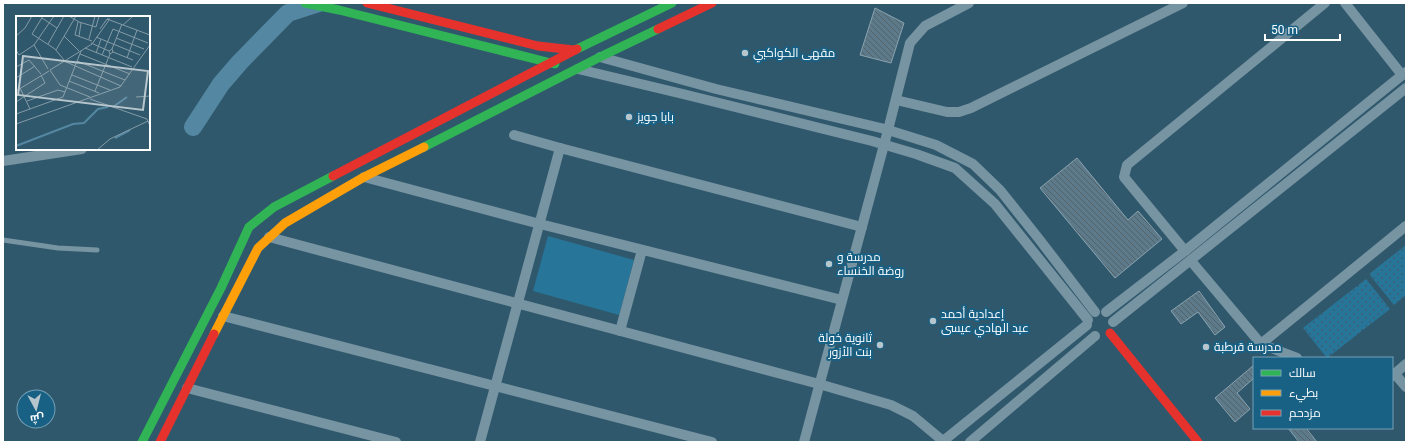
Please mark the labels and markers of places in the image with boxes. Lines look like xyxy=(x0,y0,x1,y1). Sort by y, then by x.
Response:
place label: مقهى الكواكبي xyxy=(753,46,835,63)
marker: مقهى الكواكبي xyxy=(740,48,750,58)
place label: بابا جويز xyxy=(636,110,674,124)
marker: بابا جويز xyxy=(624,112,634,122)
place label: مدرسة و روضة الخنساء xyxy=(837,250,904,278)
marker: مدرسة و روضة الخنساء xyxy=(824,259,834,269)
place label: إعدادية أحمد عبد الهادي عيسى xyxy=(941,306,1029,338)
marker: إعدادية أحمد عبد الهادي عيسى xyxy=(928,316,938,326)
place label: ثانوية خولة بنت الأزور xyxy=(818,331,873,359)
marker: ثانوية خولة بنت الأزور xyxy=(875,340,885,350)
place label: مدرسة قرطبة xyxy=(1214,340,1281,354)
marker: مدرسة قرطبة xyxy=(1201,342,1211,352)

